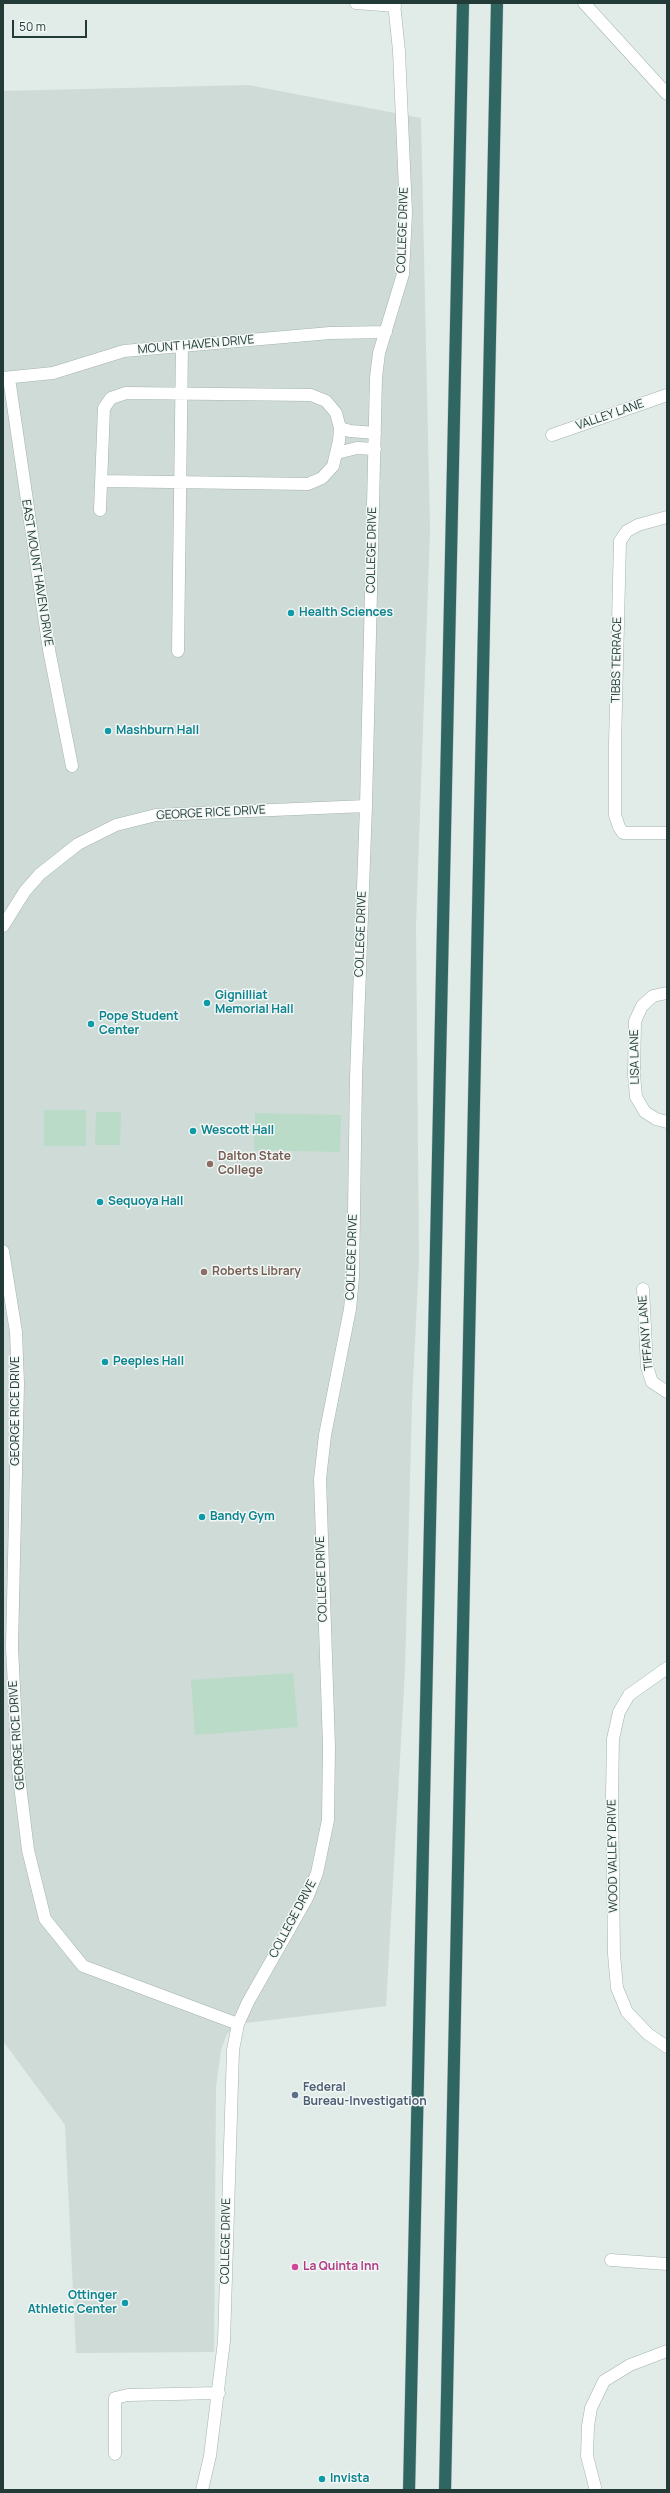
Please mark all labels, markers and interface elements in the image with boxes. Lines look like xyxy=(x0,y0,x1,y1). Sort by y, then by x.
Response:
scale bar xyxy=(14,12,89,38)
text: 50 m xyxy=(19,18,46,35)
street label: COLLEGE DRIVE xyxy=(394,187,412,273)
street label: MOUNT HAVEN DRIVE xyxy=(137,333,255,357)
street label: VALLEY LANE xyxy=(574,397,646,433)
street label: EAST MOUNT HAVEN DRIVE xyxy=(18,499,56,647)
street label: COLLEGE DRIVE xyxy=(364,507,380,593)
place label: Health Sciences xyxy=(299,606,393,620)
marker: Health Sciences xyxy=(286,608,296,618)
street label: TIBBS TERRACE xyxy=(609,617,625,703)
place label: Mashburn Hall xyxy=(116,724,199,738)
marker: Mashburn Hall xyxy=(103,726,113,736)
street label: GEORGE RICE DRIVE xyxy=(156,803,266,823)
street label: COLLEGE DRIVE xyxy=(352,891,370,977)
place label: Gignilliat Memorial Hall xyxy=(215,989,294,1017)
marker: Gignilliat Memorial Hall xyxy=(202,998,212,1008)
place label: Pope Student Center xyxy=(99,1010,179,1038)
marker: Pope Student Center xyxy=(86,1019,96,1029)
street label: LISA LANE xyxy=(627,1029,643,1085)
place label: Wescott Hall xyxy=(201,1124,274,1138)
marker: Wescott Hall xyxy=(188,1126,198,1136)
place label: Dalton State College xyxy=(218,1150,291,1178)
marker: Dalton State College xyxy=(205,1159,215,1169)
place label: Sequoya Hall xyxy=(108,1195,183,1209)
marker: Sequoya Hall xyxy=(95,1197,105,1207)
street label: COLLEGE DRIVE xyxy=(343,1214,361,1300)
place label: Roberts Library xyxy=(212,1265,301,1279)
marker: Roberts Library xyxy=(199,1267,209,1277)
street label: TIFFANY LANE xyxy=(636,1295,656,1371)
place label: Peeples Hall xyxy=(113,1355,184,1369)
street label: GEORGE RICE DRIVE xyxy=(9,1356,23,1466)
marker: Peeples Hall xyxy=(100,1357,110,1367)
place label: Bandy Gym xyxy=(210,1510,275,1524)
marker: Bandy Gym xyxy=(197,1512,207,1522)
street label: COLLEGE DRIVE xyxy=(313,1536,331,1622)
street label: GEORGE RICE DRIVE xyxy=(6,1680,28,1790)
street label: WOOD VALLEY DRIVE xyxy=(605,1799,621,1913)
street label: COLLEGE DRIVE xyxy=(266,1878,320,1960)
place label: Federal Bureau-Investigation xyxy=(303,2081,427,2109)
marker: Federal Bureau-Investigation xyxy=(290,2090,300,2100)
street label: COLLEGE DRIVE xyxy=(218,2198,234,2284)
place label: La Quinta Inn xyxy=(303,2260,379,2274)
marker: La Quinta Inn xyxy=(290,2262,300,2272)
place label: Ottinger Athletic Center xyxy=(28,2289,117,2317)
marker: Ottinger Athletic Center xyxy=(120,2298,130,2308)
place label: Invista xyxy=(330,2472,369,2486)
marker: Invista xyxy=(317,2474,327,2484)

